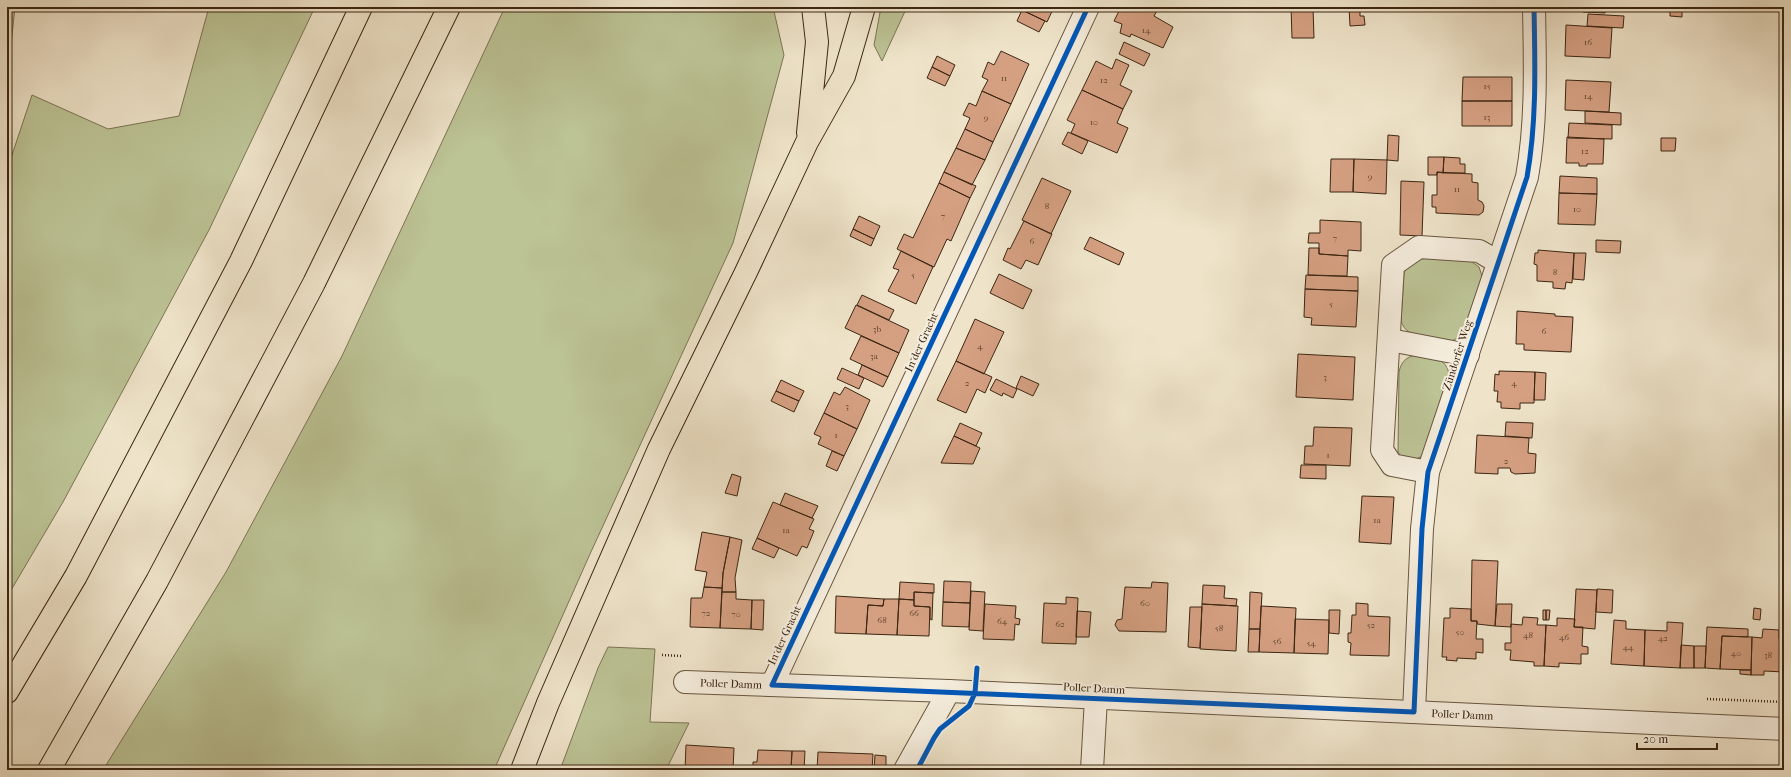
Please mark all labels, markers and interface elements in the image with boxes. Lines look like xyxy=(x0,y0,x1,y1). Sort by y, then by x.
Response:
house number: 14 xyxy=(1142,25,1151,35)
house number: 16 xyxy=(1584,37,1592,47)
house number: 11 xyxy=(1001,73,1007,83)
house number: 12 xyxy=(1100,75,1108,85)
house number: 15 xyxy=(1483,81,1491,91)
house number: 14 xyxy=(1584,91,1593,101)
house number: 9 xyxy=(984,112,989,122)
house number: 13 xyxy=(1484,112,1491,122)
house number: 10 xyxy=(1090,117,1098,127)
house number: 12 xyxy=(1581,146,1589,156)
house number: 9 xyxy=(1368,171,1373,181)
house number: 11 xyxy=(1454,184,1460,194)
house number: 8 xyxy=(1045,201,1050,211)
house number: 10 xyxy=(1573,204,1581,214)
house number: 7 xyxy=(941,211,946,221)
house number: 7 xyxy=(1333,233,1338,243)
house number: 6 xyxy=(1030,236,1035,246)
house number: 8 xyxy=(1553,267,1558,277)
house number: 5 xyxy=(911,270,915,280)
house number: 5 xyxy=(1329,299,1333,309)
street label: In der Gracht xyxy=(902,310,941,374)
street label: Zündorfer Weg xyxy=(1440,318,1475,392)
house number: 3b xyxy=(873,324,881,334)
house number: 6 xyxy=(1542,326,1547,336)
house number: 4 xyxy=(977,341,983,351)
house number: 3a xyxy=(870,351,879,361)
house number: 3 xyxy=(1323,372,1327,382)
house number: 2 xyxy=(965,378,970,388)
house number: 4 xyxy=(1511,378,1517,388)
house number: 3 xyxy=(845,401,849,411)
house number: 1 xyxy=(834,430,838,440)
house number: 1 xyxy=(1326,450,1330,460)
house number: 2 xyxy=(1504,456,1509,466)
house number: 1a xyxy=(1373,515,1382,525)
house number: 1a xyxy=(782,525,791,535)
house number: 60 xyxy=(1140,598,1150,608)
street label: In der Gracht xyxy=(765,603,804,667)
house number: 72 xyxy=(702,608,711,618)
house number: 66 xyxy=(909,608,919,618)
house number: 70 xyxy=(731,609,741,619)
house number: 68 xyxy=(877,615,887,625)
house number: 64 xyxy=(997,616,1008,626)
house number: 62 xyxy=(1055,619,1065,629)
house number: 52 xyxy=(1367,620,1376,630)
house number: 58 xyxy=(1215,623,1224,633)
house number: 50 xyxy=(1456,627,1464,637)
house number: 48 xyxy=(1523,630,1533,640)
house number: 46 xyxy=(1559,632,1569,642)
house number: 42 xyxy=(1658,633,1668,643)
house number: 56 xyxy=(1273,636,1282,646)
house number: 54 xyxy=(1306,638,1316,648)
house number: 44 xyxy=(1623,642,1634,652)
house number: 40 xyxy=(1731,648,1741,658)
house number: 38 xyxy=(1764,650,1773,660)
street label: Poller Damm xyxy=(700,677,763,692)
street label: Poller Damm xyxy=(1063,680,1126,697)
street label: Poller Damm xyxy=(1431,707,1495,723)
scale bar xyxy=(1637,725,1717,751)
text: 20 m xyxy=(1643,732,1668,746)

